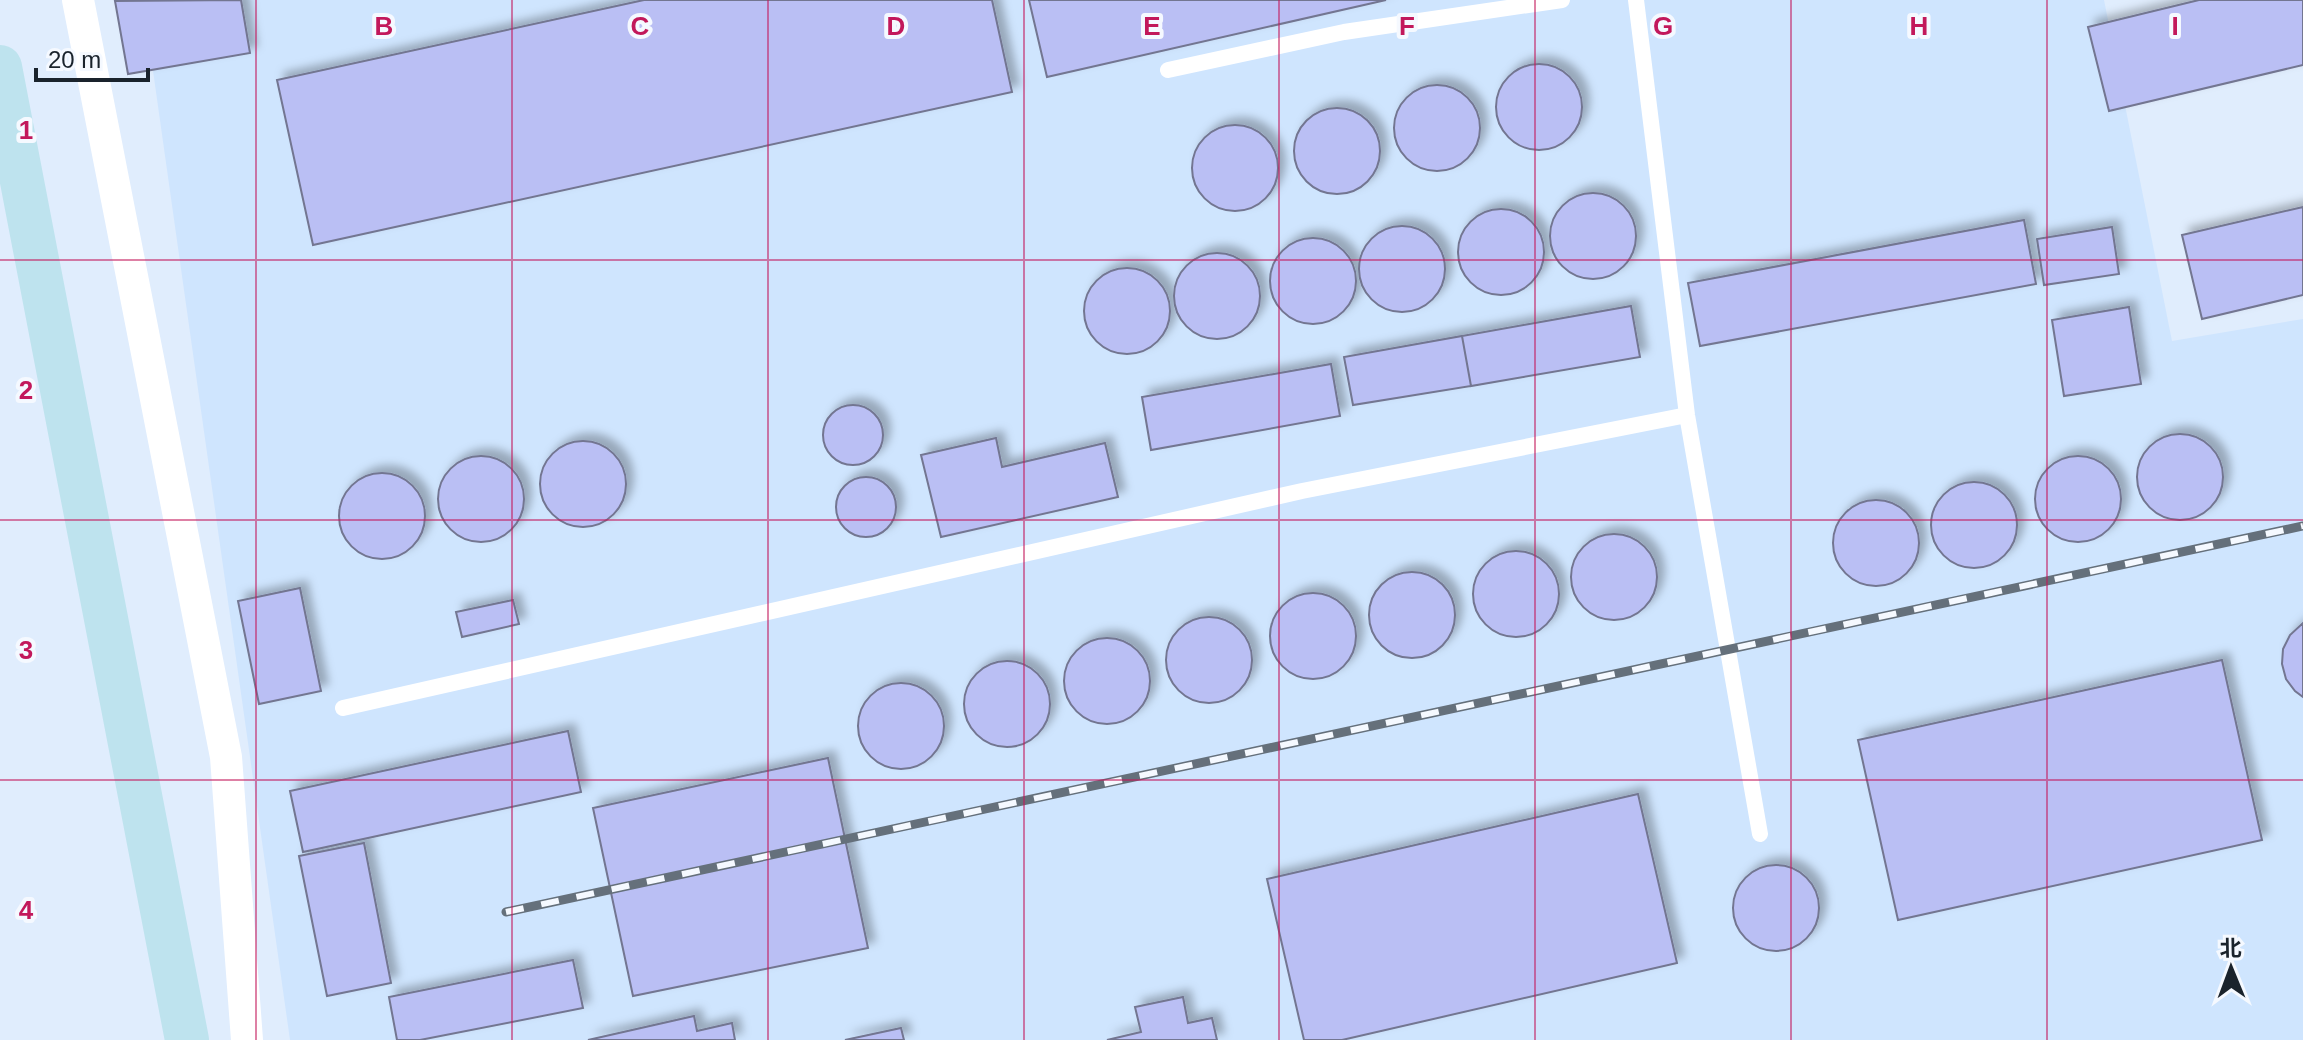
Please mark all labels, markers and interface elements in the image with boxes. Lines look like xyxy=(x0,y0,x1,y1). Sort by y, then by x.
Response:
text: B xyxy=(375,11,393,41)
text: C xyxy=(631,11,650,41)
text: D xyxy=(887,11,905,41)
text: E xyxy=(1143,11,1161,41)
text: F xyxy=(1399,11,1415,41)
text: G xyxy=(1653,11,1673,41)
text: H xyxy=(1910,11,1928,41)
text: I xyxy=(2171,11,2179,41)
scale bar xyxy=(36,32,148,82)
text: 20 m xyxy=(48,46,101,73)
text: 1 xyxy=(19,115,33,145)
text: 2 xyxy=(19,375,33,405)
text: 3 xyxy=(19,635,33,665)
text: 4 xyxy=(19,895,34,925)
north arrow xyxy=(2191,928,2271,1008)
text: 北 xyxy=(2219,936,2242,961)

